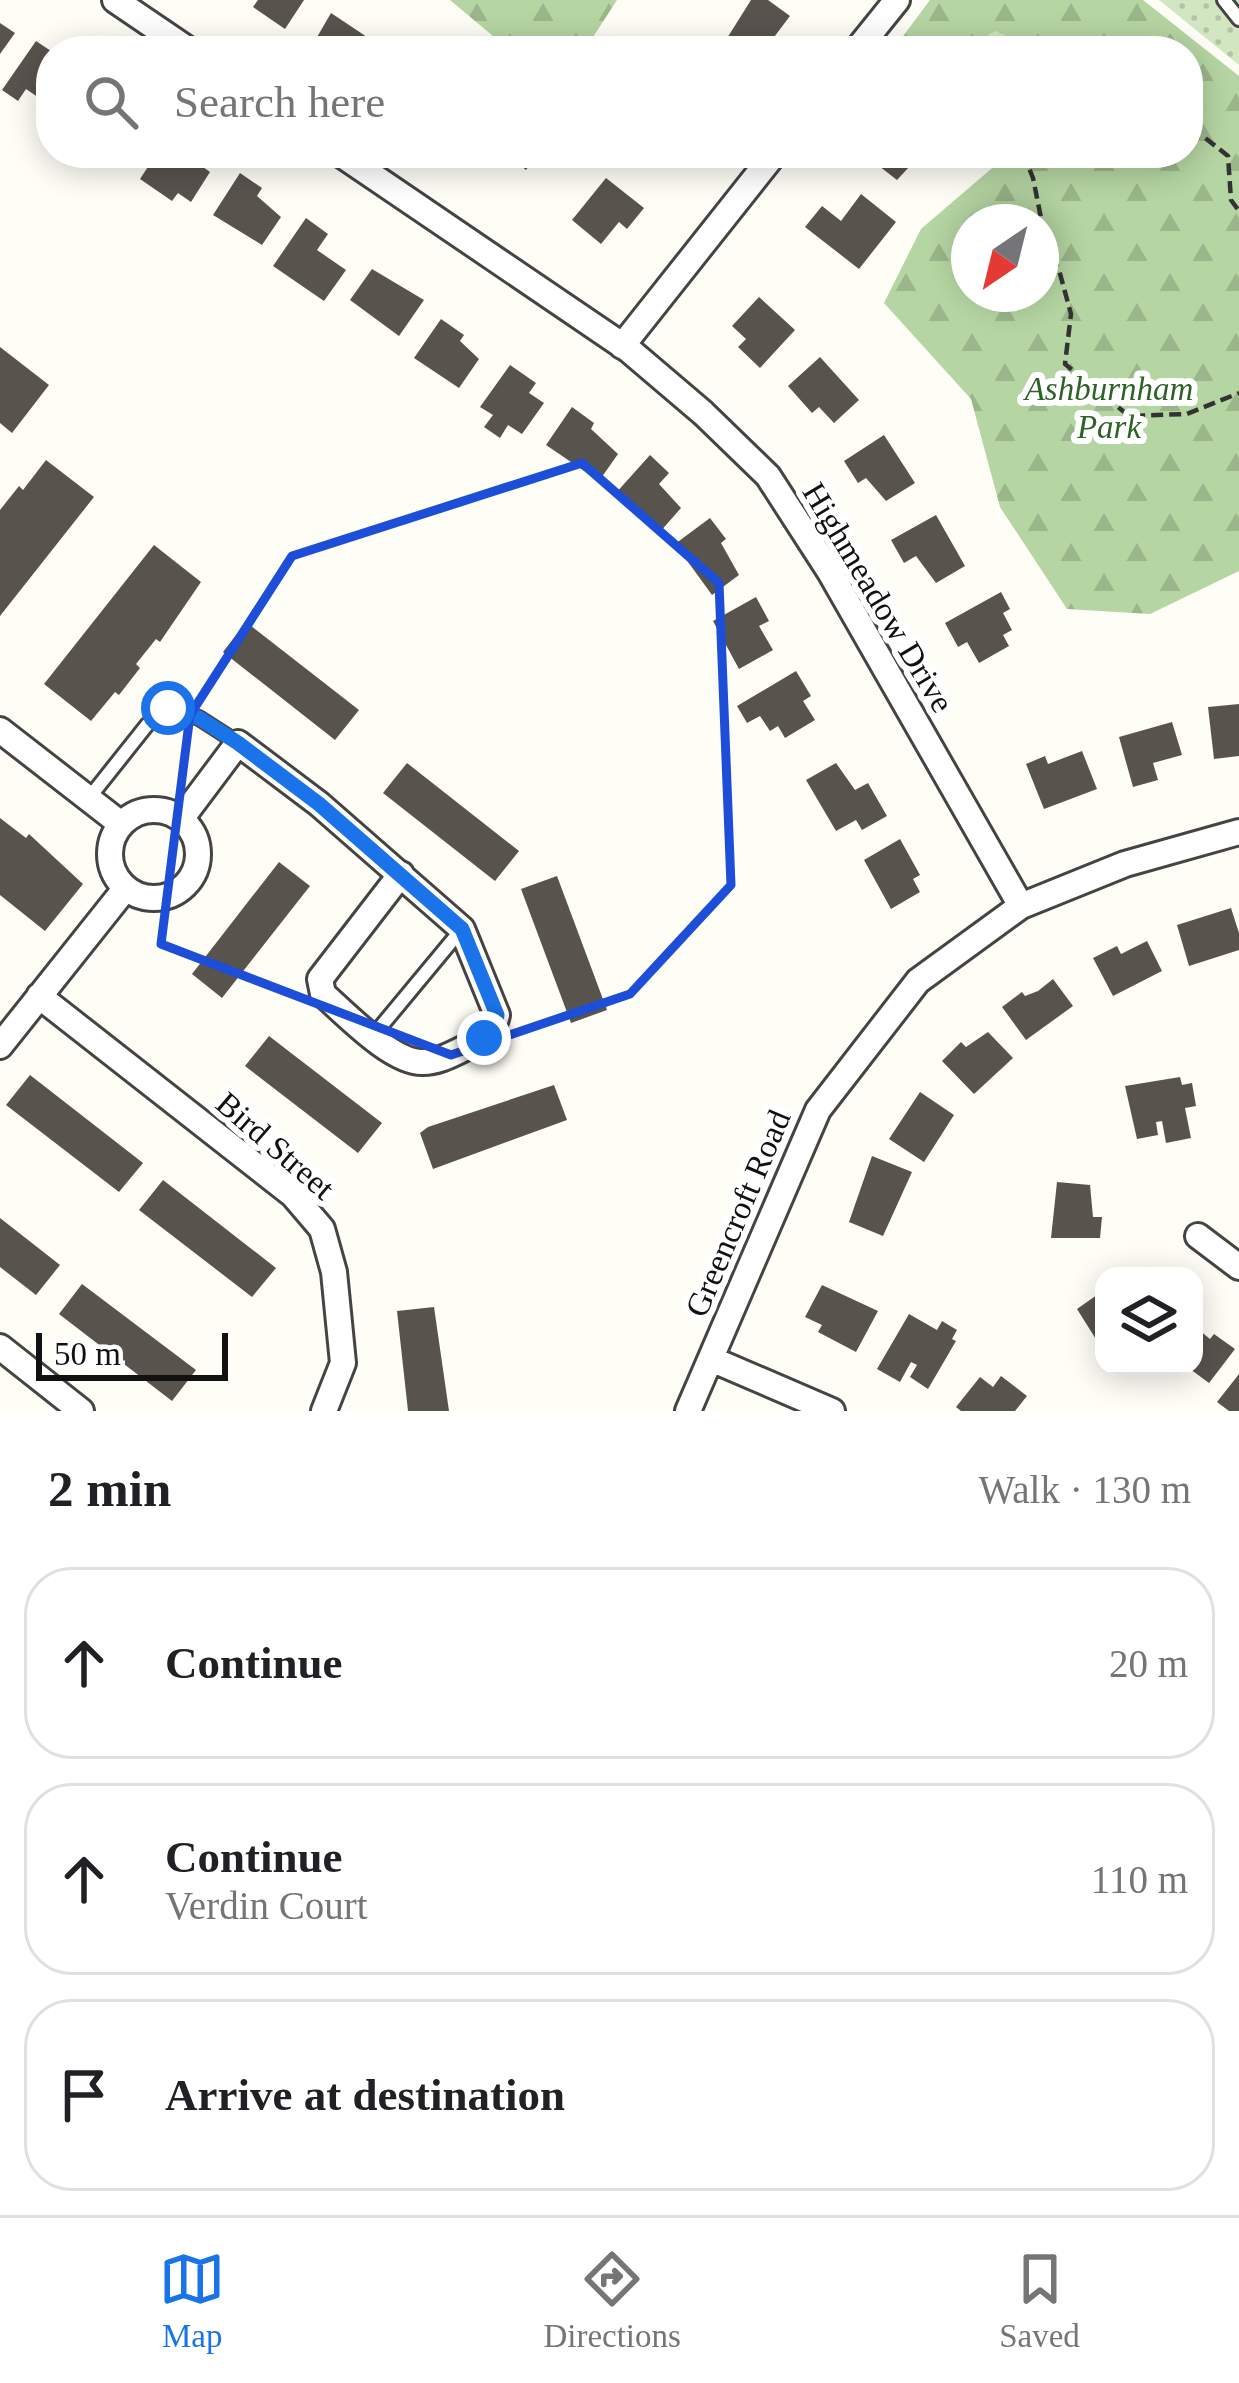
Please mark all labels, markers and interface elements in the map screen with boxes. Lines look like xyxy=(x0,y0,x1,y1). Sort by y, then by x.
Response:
search box xyxy=(36,36,1203,168)
icon: search xyxy=(78,69,144,135)
text: Search here xyxy=(174,77,385,127)
north arrow xyxy=(951,204,1059,312)
park label: Ashburnham Park xyxy=(1023,371,1193,445)
street label: Highmeadow Drive xyxy=(795,476,961,719)
route start xyxy=(141,681,195,735)
route end xyxy=(457,1011,511,1065)
street label: Bird Street xyxy=(209,1085,341,1207)
street label: Greencroft Road xyxy=(678,1104,798,1322)
map controls xyxy=(1095,1267,1203,1375)
button: layers xyxy=(1095,1267,1203,1375)
scale bar xyxy=(36,1327,228,1380)
text: 50 m xyxy=(54,1336,121,1372)
text: 2 min xyxy=(48,1461,171,1517)
text: Walk · 130 m xyxy=(979,1468,1191,1511)
icon: ahead xyxy=(51,1630,117,1696)
text: Continue xyxy=(165,1638,343,1688)
text: 20 m xyxy=(1109,1642,1188,1685)
text: Continue xyxy=(165,1832,343,1882)
icon: ahead xyxy=(51,1846,117,1912)
text: 110 m xyxy=(1091,1858,1188,1901)
text: Verdin Court xyxy=(165,1884,368,1927)
icon: arrive xyxy=(51,2062,117,2128)
text: Arrive at destination xyxy=(165,2070,565,2120)
tab: Map xyxy=(159,2246,225,2355)
tab: Directions xyxy=(543,2246,681,2355)
tab: Saved xyxy=(999,2246,1080,2355)

